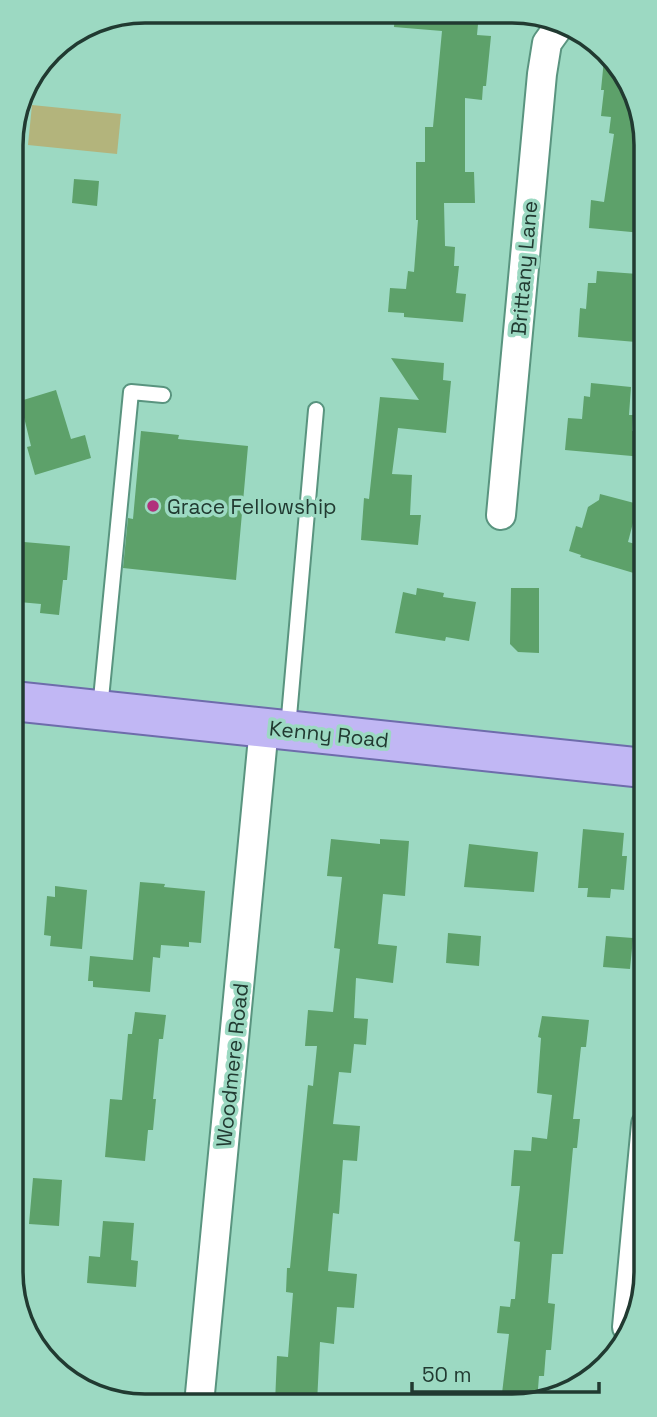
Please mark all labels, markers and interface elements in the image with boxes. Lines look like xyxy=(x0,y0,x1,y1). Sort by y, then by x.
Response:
street label: Brittany Lane xyxy=(505,199,543,337)
place label: Grace Fellowship xyxy=(167,493,337,520)
marker: Grace Fellowship xyxy=(145,498,161,514)
street label: Kenny Road xyxy=(268,714,390,754)
street label: Woodmere Road xyxy=(210,982,254,1148)
scale bar xyxy=(412,1350,599,1394)
text: 50 m xyxy=(422,1361,472,1388)

